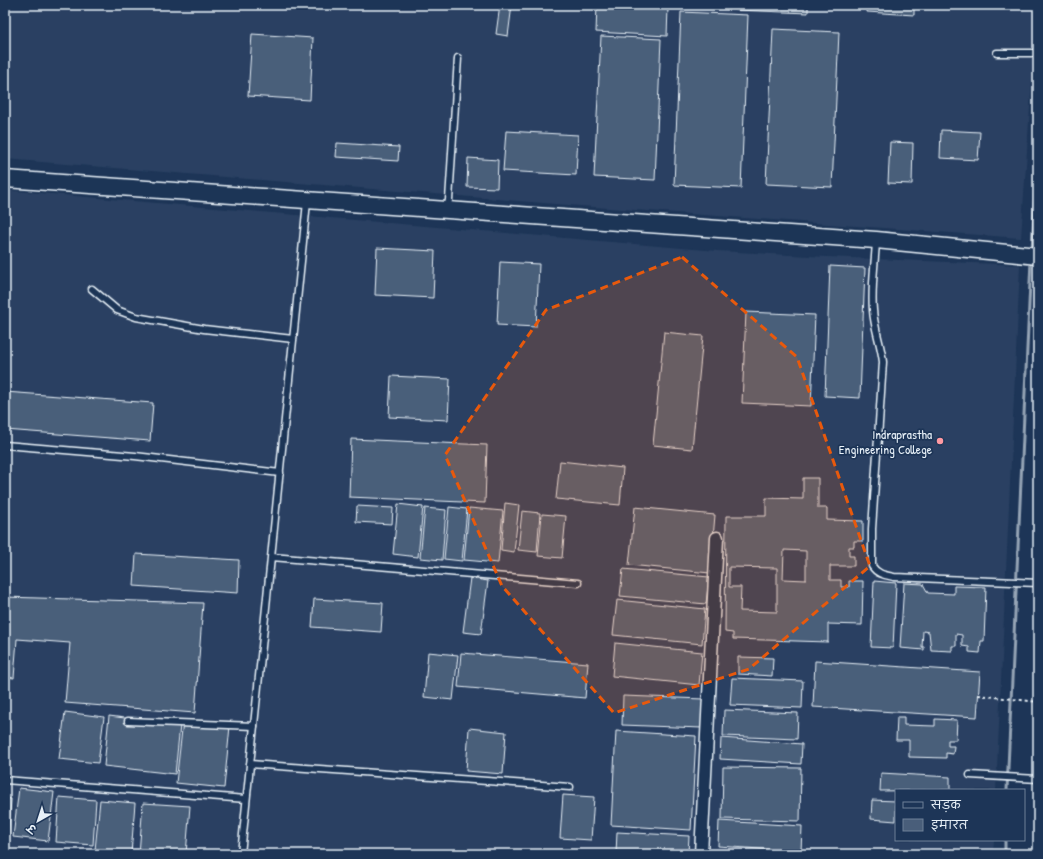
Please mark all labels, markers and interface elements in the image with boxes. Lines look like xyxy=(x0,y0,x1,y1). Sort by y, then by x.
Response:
place label: Indraprastha Engineering College xyxy=(839,425,932,458)
marker: Indraprastha Engineering College xyxy=(935,436,945,446)
legend xyxy=(895,789,1025,841)
text: सड़क xyxy=(930,796,962,813)
north arrow xyxy=(18,801,58,841)
text: इमारत xyxy=(931,816,969,833)
text: उ xyxy=(23,820,40,837)

